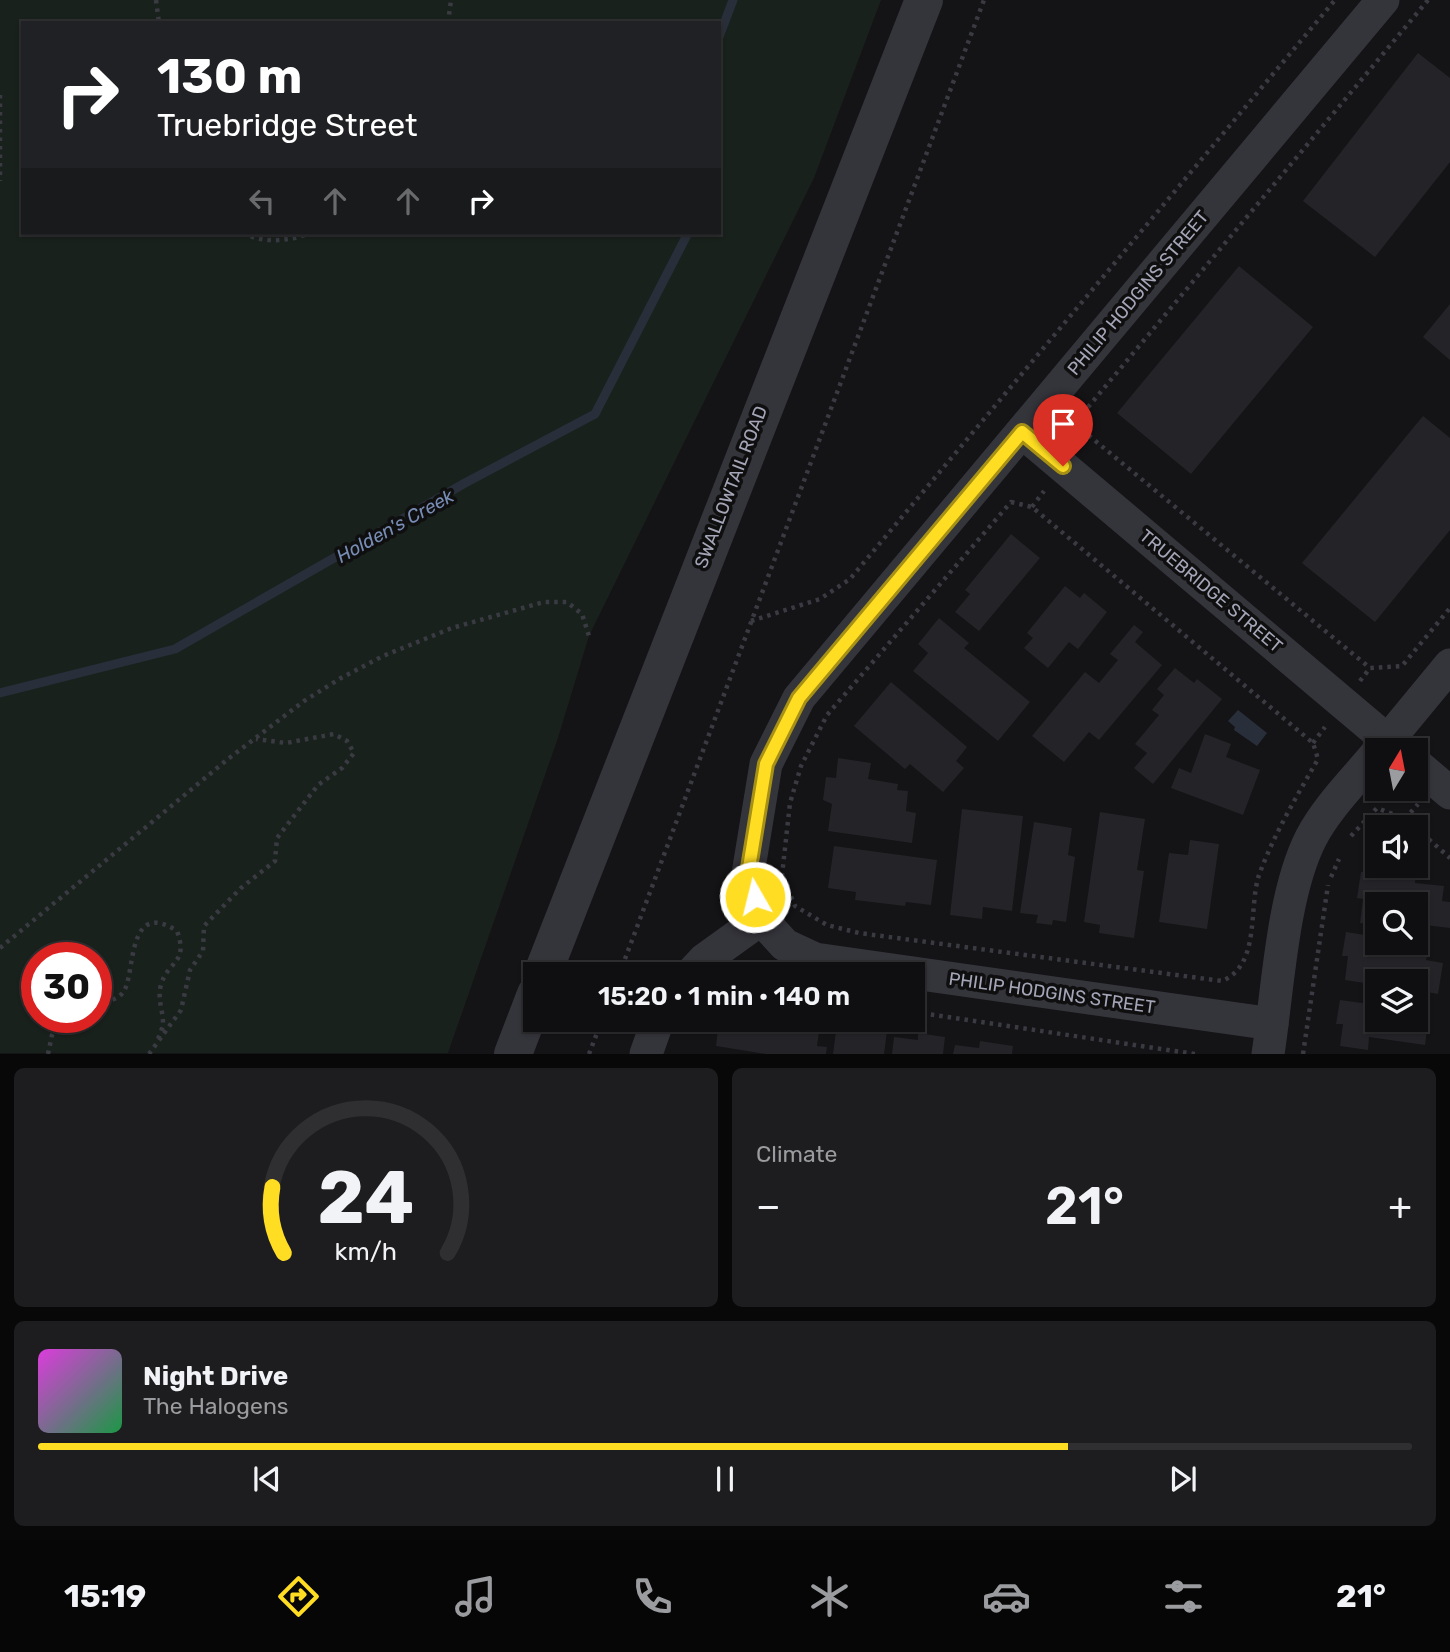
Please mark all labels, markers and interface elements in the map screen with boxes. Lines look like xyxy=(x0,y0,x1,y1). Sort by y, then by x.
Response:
text: 130 m xyxy=(157,47,302,105)
icon: right xyxy=(42,49,133,140)
text: Truebridge Street xyxy=(157,106,418,144)
icon: left xyxy=(243,182,281,220)
icon: ahead xyxy=(316,182,354,220)
icon: ahead xyxy=(389,182,427,220)
icon: right xyxy=(462,182,500,220)
street label: PHILIP HODGINS STREET xyxy=(1063,206,1213,380)
pin xyxy=(1033,394,1093,466)
street label: SWALLOWTAIL ROAD xyxy=(690,403,772,571)
icon: arrive xyxy=(1044,405,1082,443)
water label: Holden's Creek xyxy=(332,484,458,568)
street label: TRUEBRIDGE STREET xyxy=(1135,525,1287,657)
north arrow xyxy=(1365,738,1428,802)
map controls xyxy=(1365,738,1428,1032)
button: sound xyxy=(1365,815,1428,878)
position arrow xyxy=(718,860,792,934)
button: search xyxy=(1365,892,1428,955)
speed limit sign: 30 xyxy=(21,942,112,1033)
street label: PHILIP HODGINS STREET xyxy=(947,968,1157,1018)
button: layers xyxy=(1365,969,1428,1032)
text: 15:20 · 1 min · 140 m xyxy=(598,981,850,1012)
text: Climate xyxy=(756,1140,837,1168)
text: 24 xyxy=(318,1156,414,1242)
text: 21° xyxy=(1045,1175,1124,1237)
text: − xyxy=(756,1183,781,1229)
text: + xyxy=(1388,1183,1412,1229)
text: km/h xyxy=(335,1237,397,1266)
text: Night Drive xyxy=(143,1361,288,1392)
text: The Halogens xyxy=(143,1392,289,1420)
icon: previous xyxy=(248,1460,286,1498)
icon: pause xyxy=(706,1460,744,1498)
icon: next xyxy=(1164,1460,1202,1498)
icon: directions xyxy=(274,1572,323,1621)
icon: music xyxy=(451,1572,500,1621)
icon: phone xyxy=(628,1572,677,1621)
icon: climate xyxy=(805,1572,854,1621)
icon: car xyxy=(982,1572,1031,1621)
icon: filters xyxy=(1159,1572,1208,1621)
text: 15:19 xyxy=(64,1577,146,1615)
text: 21° xyxy=(1336,1577,1386,1615)

